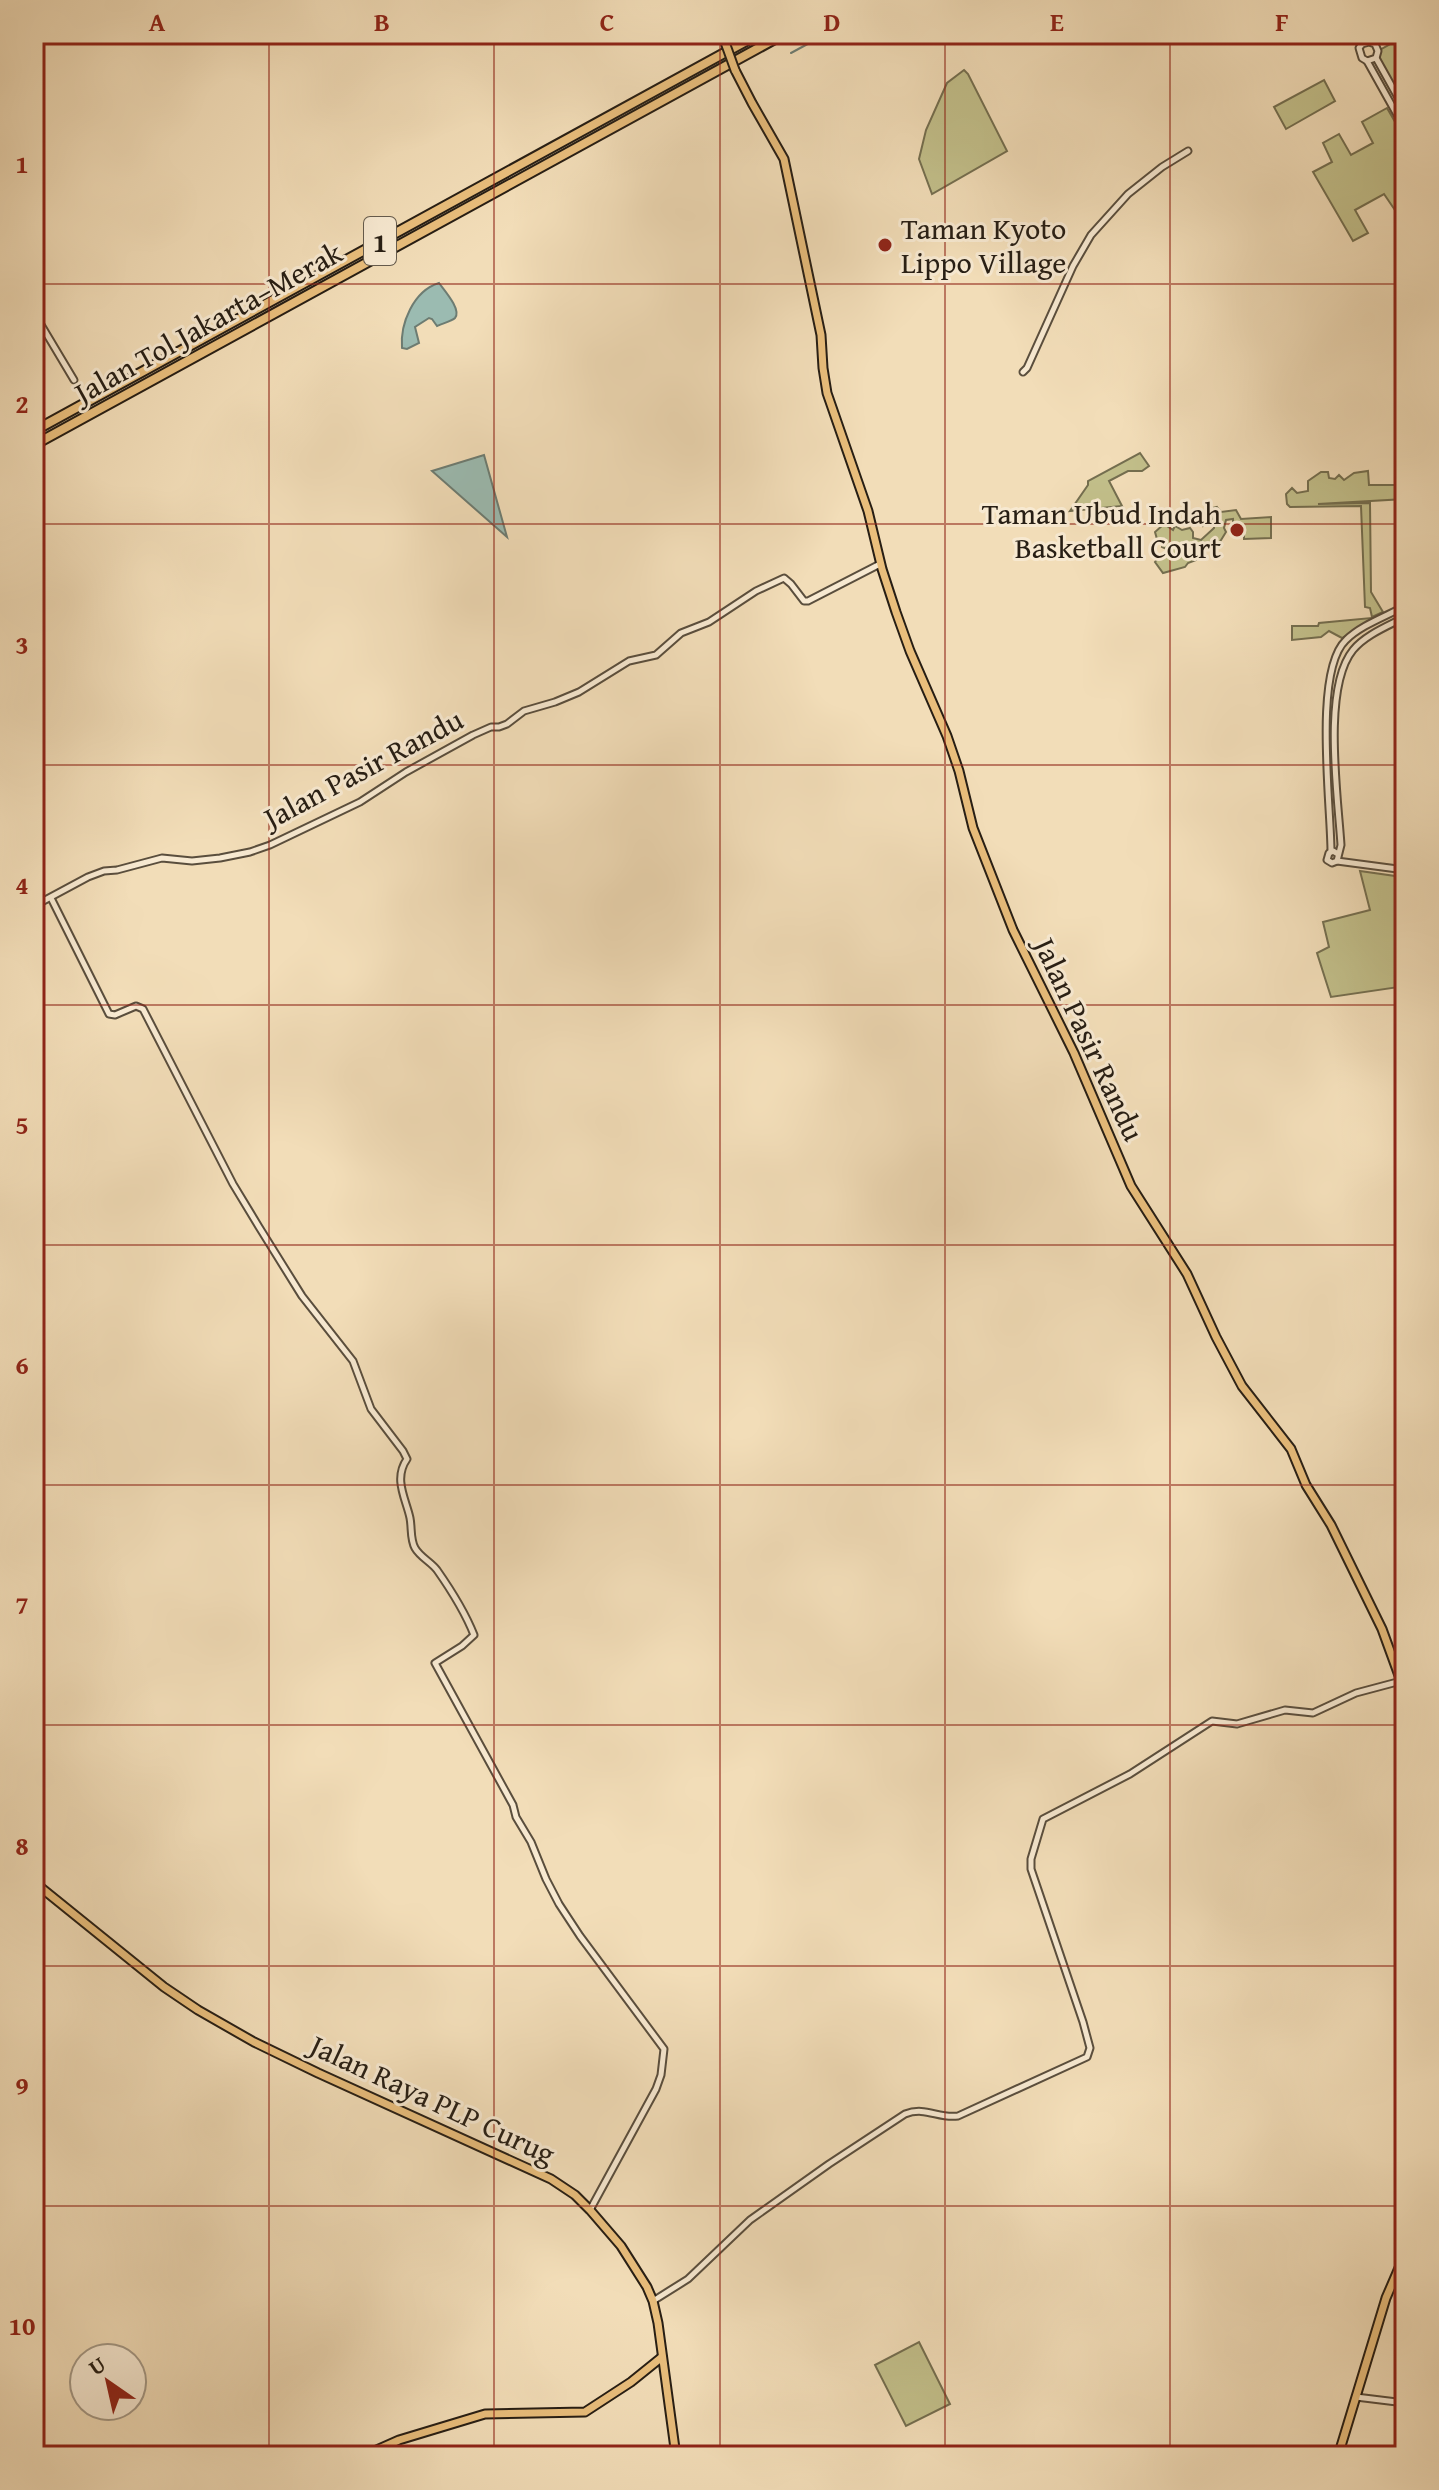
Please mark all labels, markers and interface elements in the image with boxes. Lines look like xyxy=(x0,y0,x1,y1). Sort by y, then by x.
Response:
text: A xyxy=(149,2,166,41)
text: B xyxy=(374,2,390,41)
text: C xyxy=(600,2,614,41)
text: D xyxy=(824,2,840,41)
text: E xyxy=(1050,2,1064,41)
text: F xyxy=(1275,2,1289,41)
text: 1 xyxy=(15,144,29,183)
place label: Taman Kyoto Lippo Village xyxy=(901,206,1066,284)
road number: 1 xyxy=(364,217,396,265)
street label: Jalan Tol Jakarta–Merak xyxy=(63,230,351,416)
marker: Taman Kyoto Lippo Village xyxy=(876,236,894,254)
text: 2 xyxy=(15,384,29,423)
place label: Taman Ubud Indah Basketball Court xyxy=(982,491,1221,569)
marker: Taman Ubud Indah Basketball Court xyxy=(1228,521,1246,539)
text: 3 xyxy=(15,625,29,664)
street label: Jalan Pasir Randu xyxy=(252,697,471,841)
text: 4 xyxy=(15,865,29,904)
street label: Jalan Pasir Randu xyxy=(1022,926,1157,1149)
text: 5 xyxy=(15,1105,29,1144)
text: 6 xyxy=(15,1345,29,1384)
text: 7 xyxy=(15,1585,29,1624)
text: 8 xyxy=(15,1826,29,1865)
street label: Jalan Raya PLP Curug xyxy=(300,2021,563,2175)
text: 9 xyxy=(15,2066,29,2105)
text: 10 xyxy=(9,2306,35,2345)
north arrow xyxy=(68,2342,148,2422)
text: U xyxy=(82,2348,112,2383)

